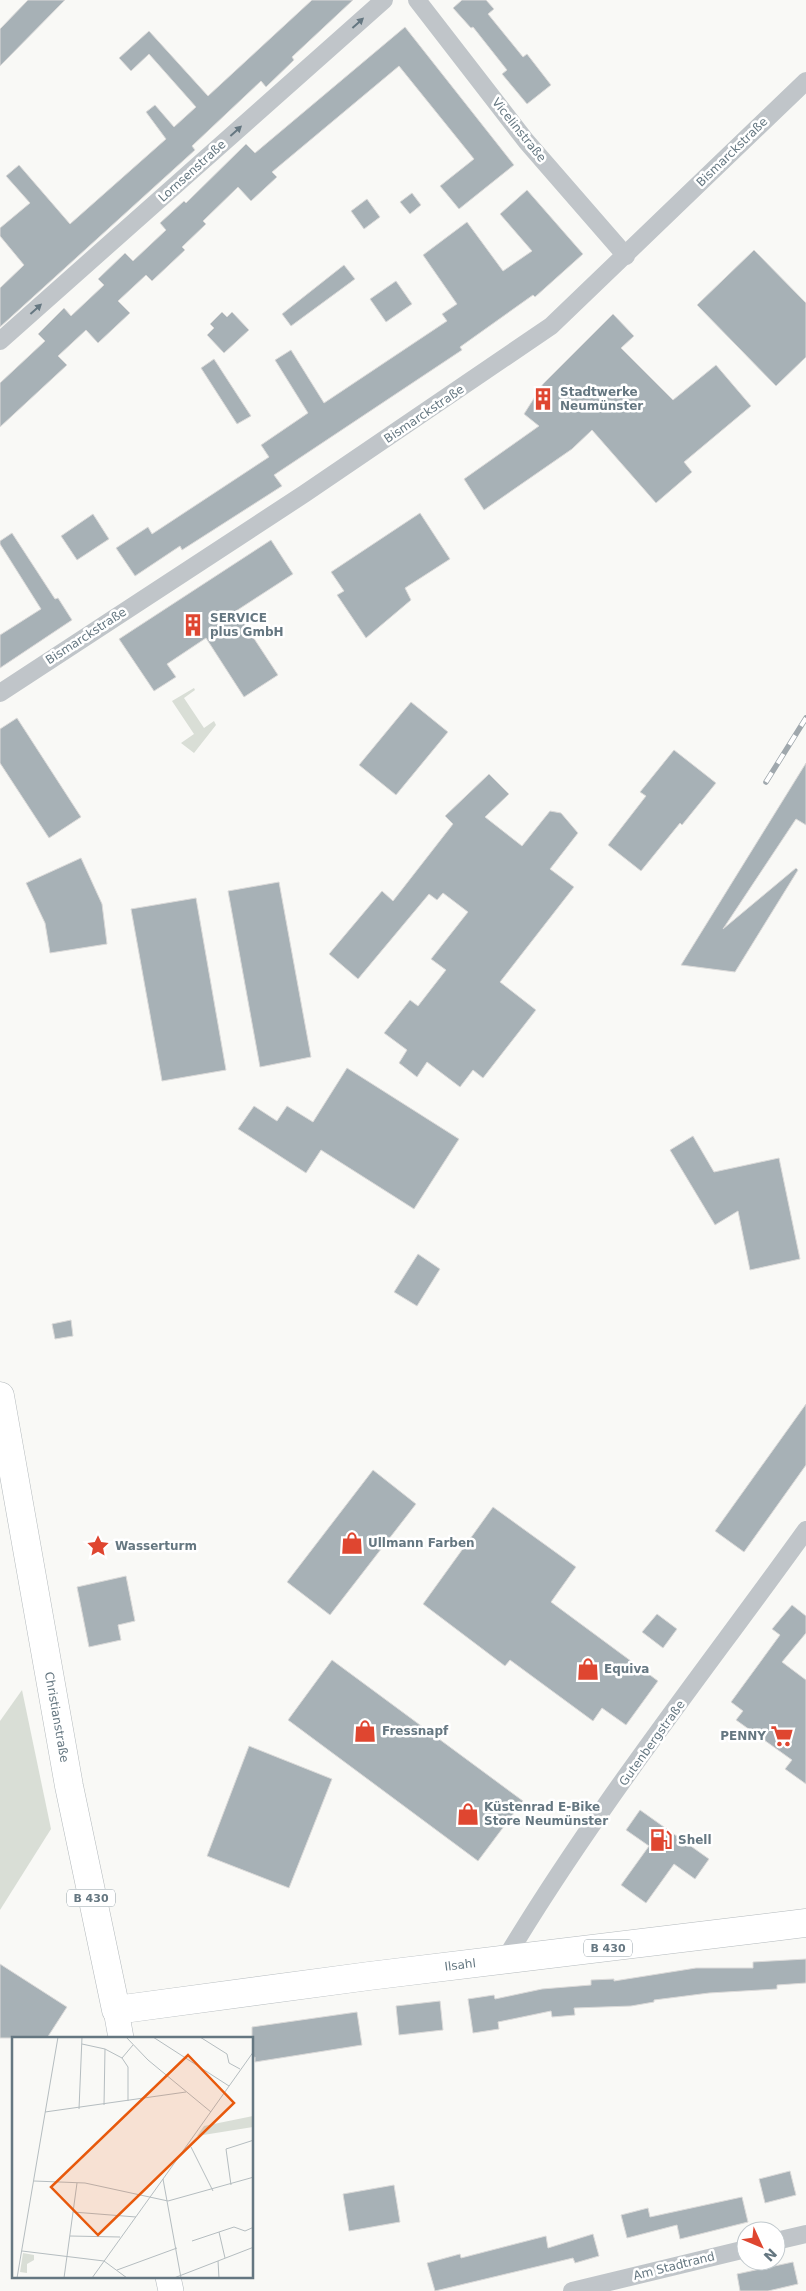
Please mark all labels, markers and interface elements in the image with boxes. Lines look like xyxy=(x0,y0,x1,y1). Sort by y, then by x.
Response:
one-way arrow xyxy=(351,18,364,29)
street label: Vicelinstraße xyxy=(489,95,549,165)
street label: Bismarckstraße xyxy=(694,115,770,189)
one-way arrow xyxy=(230,125,242,137)
street label: Lornsenstraße xyxy=(156,137,228,205)
one-way arrow xyxy=(30,303,42,315)
street label: Bismarckstraße xyxy=(381,382,467,446)
place label: Stadtwerke Neumünster xyxy=(560,385,643,413)
building icon: Stadtwerke Neumünster xyxy=(530,386,556,412)
street label: Bismarckstraße xyxy=(43,605,129,667)
place label: SERVICE plus GmbH xyxy=(210,611,284,639)
building icon: SERVICE plus GmbH xyxy=(180,612,206,638)
shop icon: Ullmann Farben xyxy=(339,1530,365,1556)
place icon: Wasserturm xyxy=(85,1533,111,1559)
place label: Ullmann Farben xyxy=(368,1536,475,1550)
place label: Wasserturm xyxy=(115,1539,197,1553)
shop icon: Equiva xyxy=(575,1656,601,1682)
place label: Equiva xyxy=(604,1662,649,1676)
street label: Christianstraße xyxy=(42,1671,72,1763)
street label: Gutenbergstraße xyxy=(616,1698,688,1788)
shop icon: Fressnapf xyxy=(352,1718,378,1744)
supermarket icon: PENNY xyxy=(769,1723,795,1749)
place label: Fressnapf xyxy=(382,1724,449,1738)
place label: PENNY xyxy=(720,1729,766,1743)
place label: Küstenrad E-Bike Store Neumünster xyxy=(484,1800,608,1828)
shop icon: Küstenrad E-Bike Store Neumünster xyxy=(455,1801,481,1827)
fuel station icon: Shell xyxy=(648,1827,674,1853)
place label: Shell xyxy=(678,1833,712,1847)
road number: B 430 xyxy=(67,1890,115,1906)
road number: B 430 xyxy=(584,1940,632,1956)
street label: Ilsahl xyxy=(444,1956,477,1974)
inset map xyxy=(12,2037,254,2278)
north arrow xyxy=(736,2221,786,2271)
text: N xyxy=(761,2245,780,2265)
street label: Am Stadtrand xyxy=(632,2249,716,2283)

